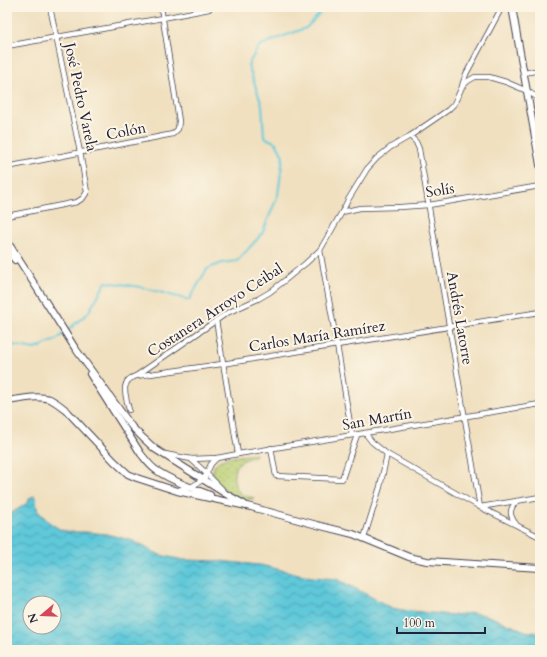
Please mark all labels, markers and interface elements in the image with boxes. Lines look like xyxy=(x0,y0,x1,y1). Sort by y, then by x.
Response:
street label: José Pedro Varela xyxy=(59,39,102,154)
street label: Colón xyxy=(104,117,148,145)
street label: Solís xyxy=(424,178,456,202)
street label: Costanera Arroyo Ceibal xyxy=(143,259,287,361)
street label: Andrés Latorre xyxy=(442,270,478,367)
street label: Carlos María Ramírez xyxy=(247,315,387,357)
street label: San Martín xyxy=(341,403,414,435)
north arrow xyxy=(22,595,62,635)
scale bar xyxy=(397,609,485,635)
text: N xyxy=(24,611,42,625)
text: 100 m xyxy=(403,615,436,631)

